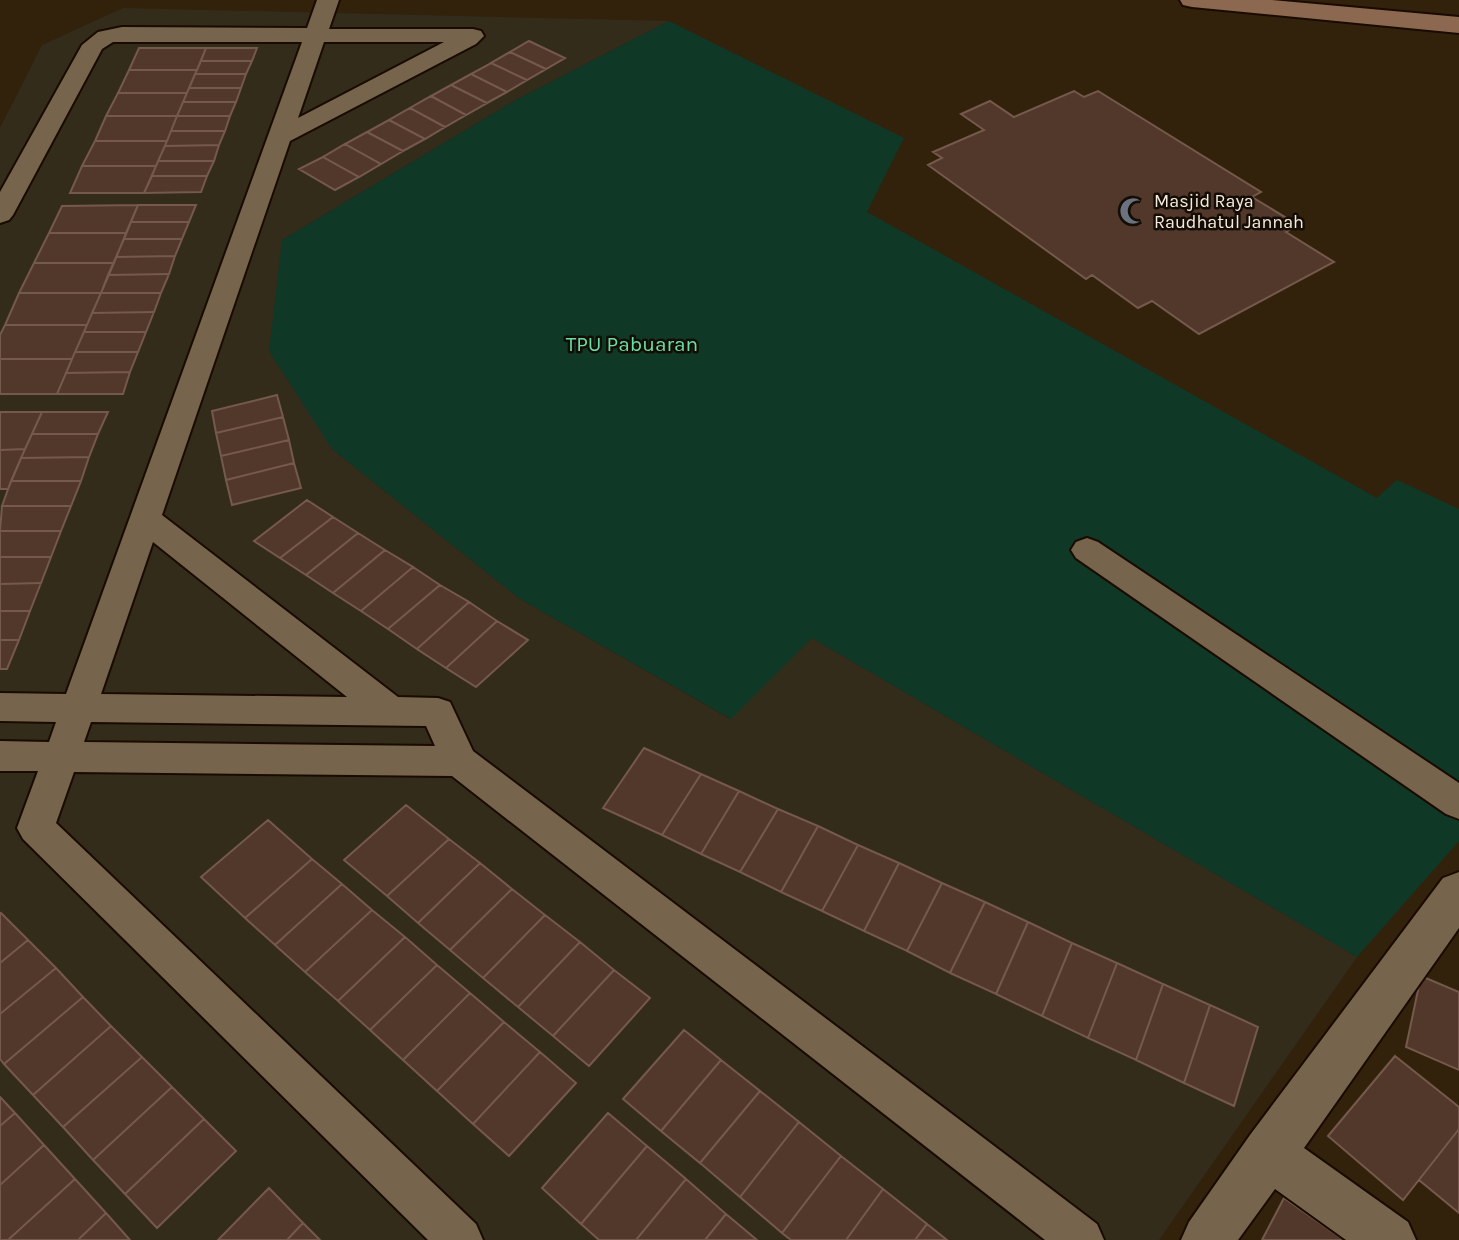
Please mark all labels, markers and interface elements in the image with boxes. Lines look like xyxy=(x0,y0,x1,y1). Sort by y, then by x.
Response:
place label: Masjid Raya Raudhatul Jannah xyxy=(1154,190,1304,233)
mosque icon: Masjid Raya Raudhatul Jannah xyxy=(1118,196,1148,226)
park label: TPU Pabuaran xyxy=(566,332,698,356)

